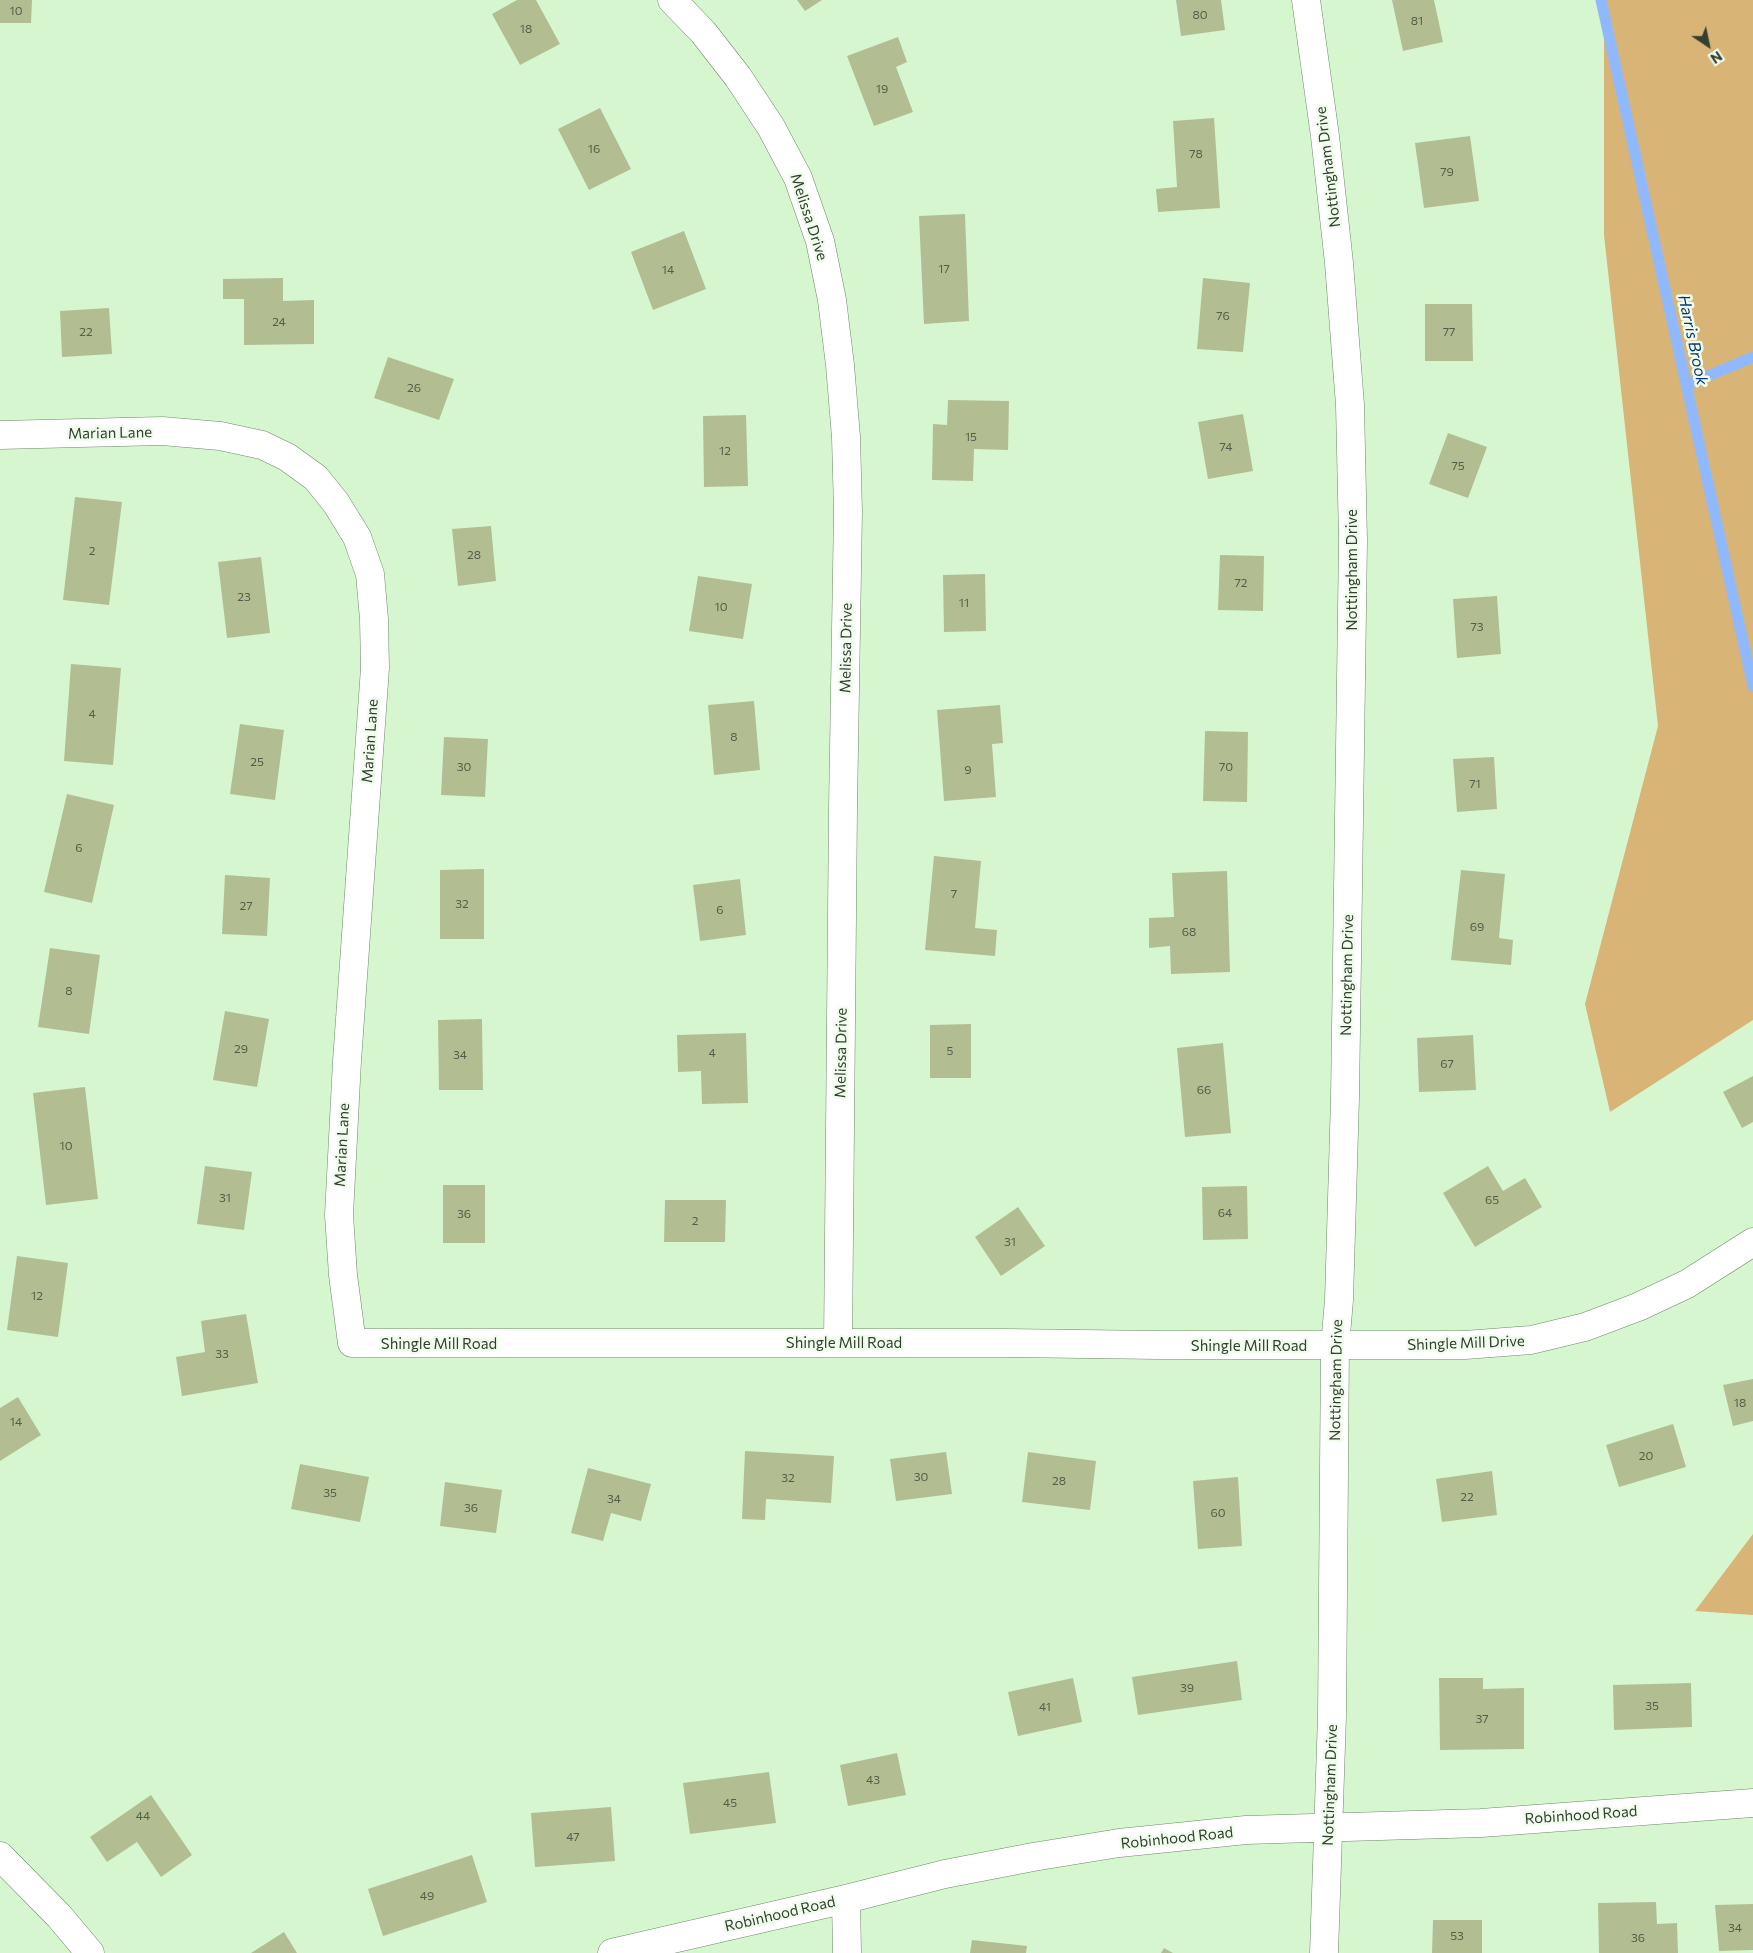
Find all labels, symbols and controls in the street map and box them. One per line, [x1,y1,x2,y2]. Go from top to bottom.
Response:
house number: 10 [10,4,22,18]
house number: 80 [1192,8,1208,22]
house number: 81 [1411,14,1423,28]
north arrow [1683,20,1733,70]
house number: 18 [520,22,532,36]
text: N [1708,48,1726,68]
house number: 19 [876,82,888,96]
street label: Nottingham Drive [1312,106,1344,228]
house number: 16 [588,142,600,156]
house number: 78 [1189,147,1203,161]
house number: 79 [1440,165,1454,179]
street label: Melissa Drive [786,171,832,263]
house number: 17 [938,262,950,276]
house number: 14 [662,263,674,277]
water label: Harris Brook [1674,293,1712,387]
house number: 76 [1216,309,1230,323]
house number: 24 [272,315,286,329]
house number: 22 [79,325,93,339]
house number: 77 [1443,325,1455,339]
house number: 26 [407,381,421,395]
street label: Marian Lane [68,423,152,443]
house number: 15 [965,430,977,444]
house number: 74 [1220,440,1232,454]
house number: 12 [719,444,731,458]
house number: 75 [1451,459,1465,473]
street label: Nottingham Drive [1343,509,1361,631]
house number: 2 [89,544,95,558]
house number: 28 [467,548,481,562]
house number: 72 [1235,576,1247,590]
house number: 23 [237,590,251,604]
house number: 11 [959,596,969,610]
house number: 10 [715,600,727,614]
street label: Melissa Drive [836,603,856,693]
house number: 73 [1470,620,1484,634]
street label: Marian Lane [358,698,382,784]
house number: 4 [88,707,96,721]
house number: 8 [730,730,738,744]
house number: 25 [250,755,264,769]
house number: 30 [457,760,471,774]
house number: 70 [1219,760,1233,774]
house number: 9 [964,763,972,777]
house number: 71 [1469,777,1481,791]
house number: 6 [75,841,83,855]
house number: 7 [951,887,957,901]
house number: 32 [455,897,469,911]
house number: 27 [240,899,252,913]
house number: 6 [716,903,724,917]
street label: Nottingham Drive [1337,914,1357,1036]
house number: 69 [1470,920,1484,934]
house number: 68 [1182,925,1196,939]
house number: 8 [65,984,73,998]
street label: Melissa Drive [831,1008,851,1098]
house number: 29 [234,1042,248,1056]
house number: 5 [947,1044,953,1058]
house number: 4 [708,1046,716,1060]
house number: 34 [453,1048,467,1062]
house number: 67 [1440,1057,1454,1071]
house number: 66 [1197,1083,1211,1097]
street label: Marian Lane [331,1103,353,1187]
house number: 10 [60,1139,72,1153]
house number: 31 [219,1191,231,1205]
house number: 65 [1485,1193,1499,1207]
house number: 64 [1218,1206,1232,1220]
house number: 36 [457,1207,471,1221]
house number: 2 [692,1214,698,1228]
house number: 31 [1004,1235,1016,1249]
house number: 12 [31,1289,43,1303]
street label: Nottingham Drive [1326,1319,1346,1441]
street label: Shingle Mill Drive [1407,1332,1525,1354]
street label: Shingle Mill Road [786,1334,902,1352]
street label: Shingle Mill Road [381,1335,497,1353]
street label: Shingle Mill Road [1191,1337,1307,1355]
house number: 33 [215,1347,229,1361]
house number: 18 [1734,1396,1746,1410]
house number: 14 [10,1415,22,1429]
house number: 20 [1639,1449,1653,1463]
house number: 30 [914,1470,928,1484]
house number: 32 [781,1471,795,1485]
house number: 28 [1052,1474,1066,1488]
house number: 35 [323,1486,337,1500]
house number: 22 [1460,1490,1474,1504]
house number: 34 [607,1492,621,1506]
house number: 36 [464,1501,478,1515]
house number: 60 [1210,1506,1226,1520]
house number: 39 [1180,1681,1194,1695]
house number: 35 [1645,1699,1659,1713]
house number: 41 [1039,1700,1051,1714]
house number: 37 [1475,1712,1489,1726]
street label: Nottingham Drive [1319,1724,1341,1846]
house number: 43 [866,1773,880,1787]
house number: 45 [723,1796,737,1810]
street label: Robinhood Road [1524,1802,1638,1828]
house number: 44 [136,1809,150,1823]
street label: Robinhood Road [1120,1823,1234,1853]
house number: 47 [566,1830,580,1844]
house number: 49 [420,1889,434,1903]
street label: Robinhood Road [723,1893,837,1935]
house number: 34 [1728,1921,1742,1935]
house number: 53 [1450,1929,1464,1943]
house number: 36 [1631,1931,1645,1945]

